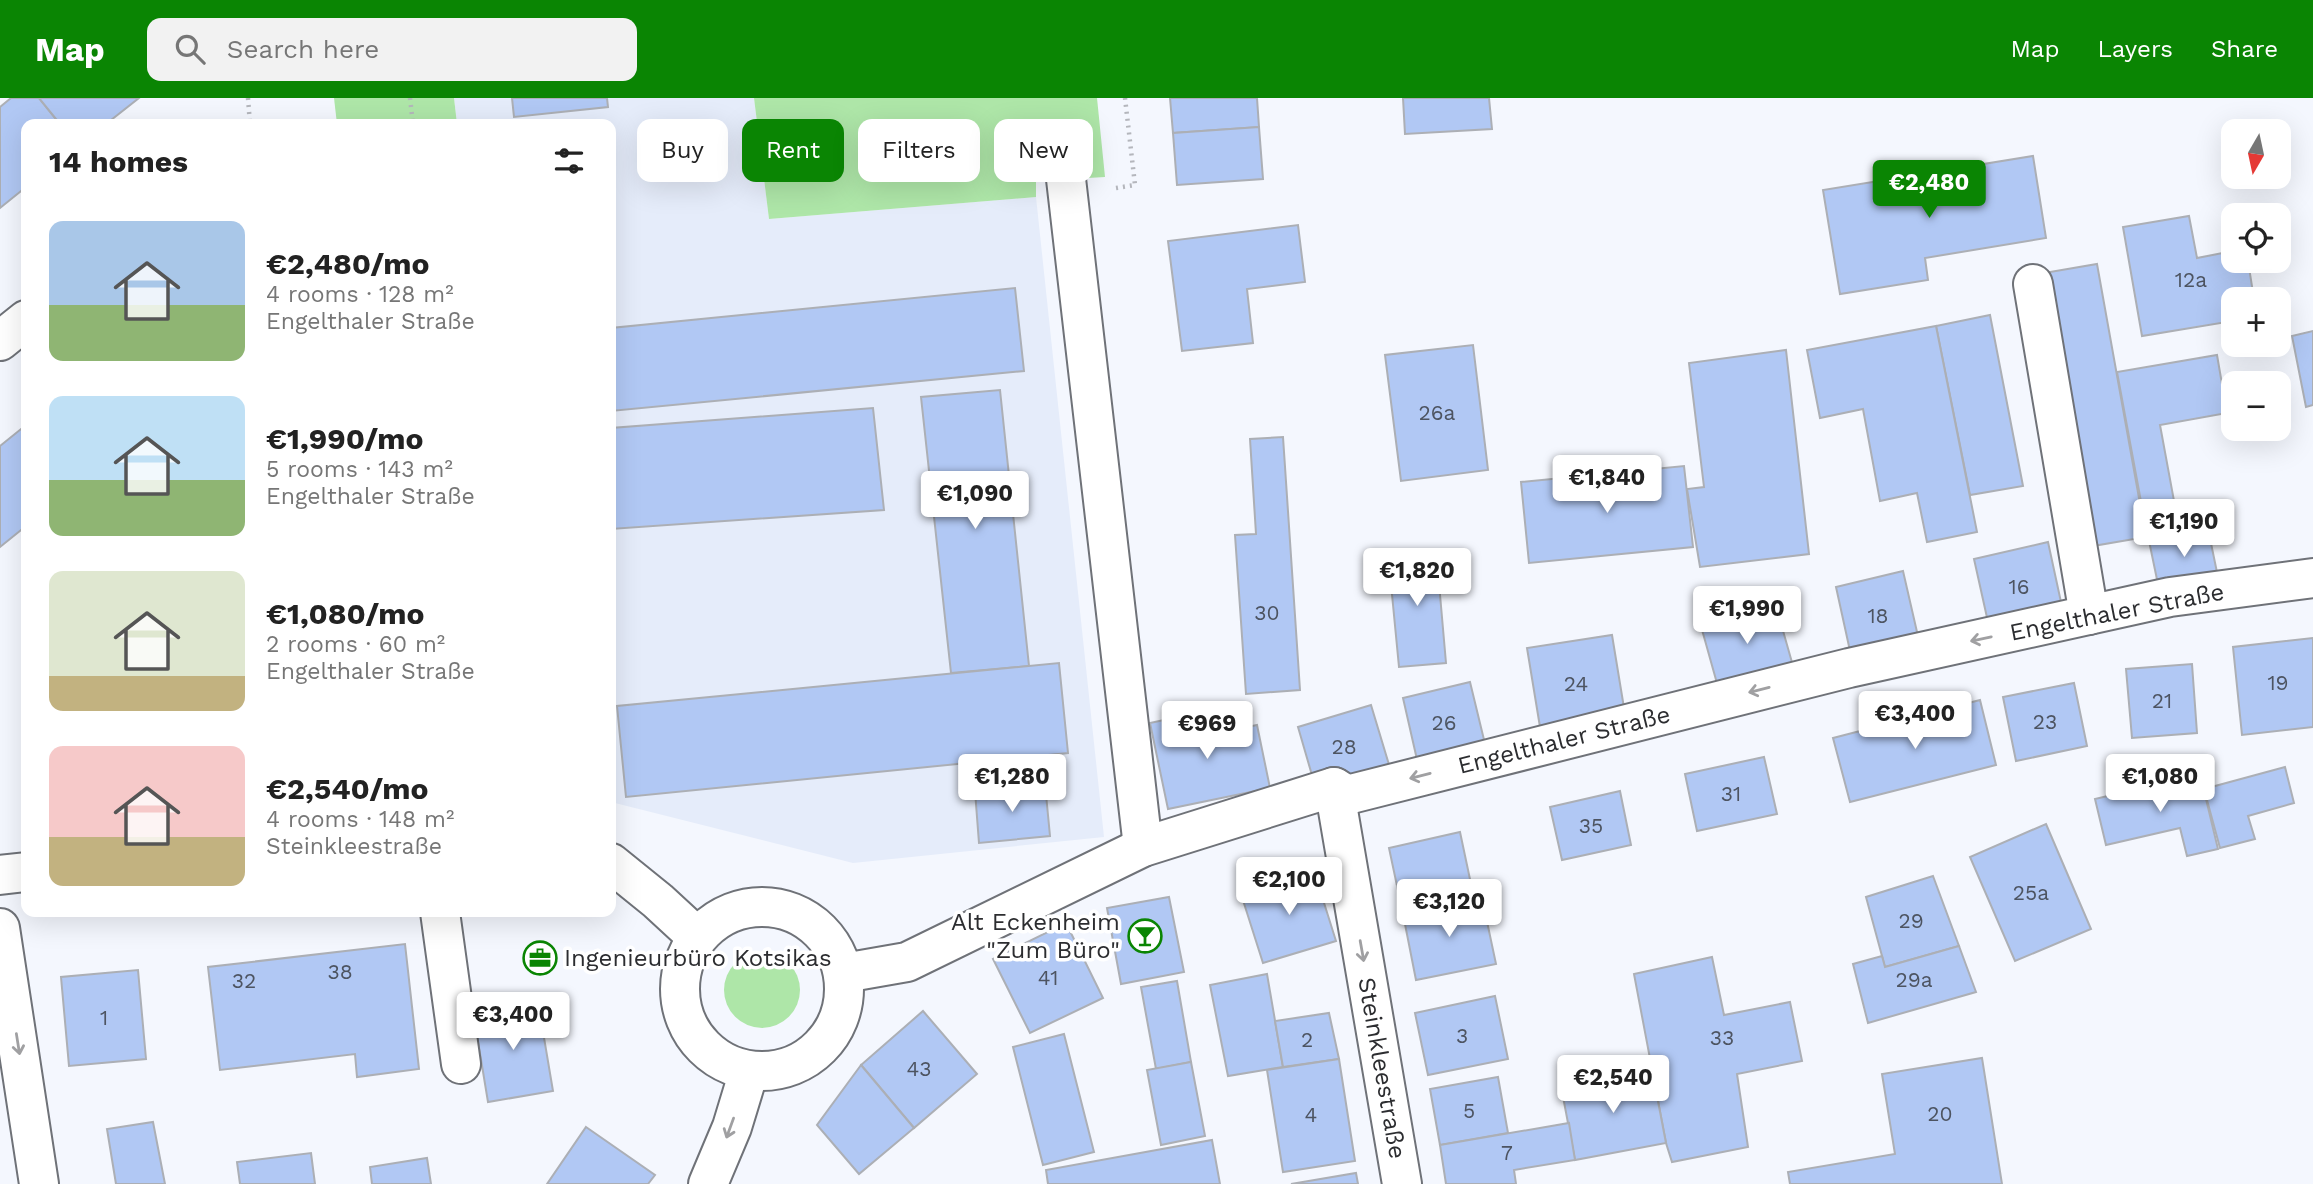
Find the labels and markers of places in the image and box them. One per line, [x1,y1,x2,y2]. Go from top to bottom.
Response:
pin: €2,480 [1872,160,1986,220]
pin: €1,840 [1550,456,1664,515]
pin: €1,090 [918,472,1032,531]
pin: €1,190 [2127,500,2241,559]
pin: €1,820 [1360,548,1474,608]
pin: €1,990 [1690,587,1804,646]
pin: €3,400 [1858,692,1972,751]
pin: €969 [1166,702,1248,761]
pin: €1,280 [955,754,1069,814]
pin: €1,080 [2103,754,2217,814]
pin: €2,100 [1232,858,1346,917]
pin: €3,120 [1392,880,1506,939]
place label: Alt Eckenheim "Zum Büro" [951,908,1120,964]
bar icon: Alt Eckenheim "Zum Büro" [1126,917,1164,955]
office icon: Ingenieurbüro Kotsikas [521,939,559,977]
place label: Ingenieurbüro Kotsikas [564,944,832,972]
pin: €3,400 [456,992,570,1052]
pin: €2,540 [1556,1056,1670,1115]

